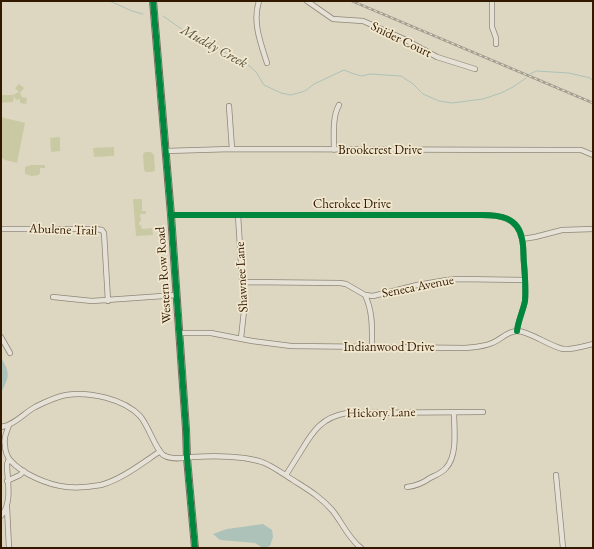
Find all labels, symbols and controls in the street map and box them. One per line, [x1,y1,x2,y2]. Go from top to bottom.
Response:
street label: Snider Court [368,19,434,61]
water label: Muddy Creek [178,22,250,72]
street label: Brookcrest Drive [338,142,422,158]
street label: Cherokee Drive [313,196,391,212]
street label: Abulene Trail [28,221,98,239]
street label: Western Row Road [153,226,175,324]
street label: Shawnee Lane [232,241,252,313]
street label: Seneca Avenue [381,272,455,302]
street label: Indianwood Drive [343,339,435,355]
street label: Hickory Lane [346,405,416,421]

